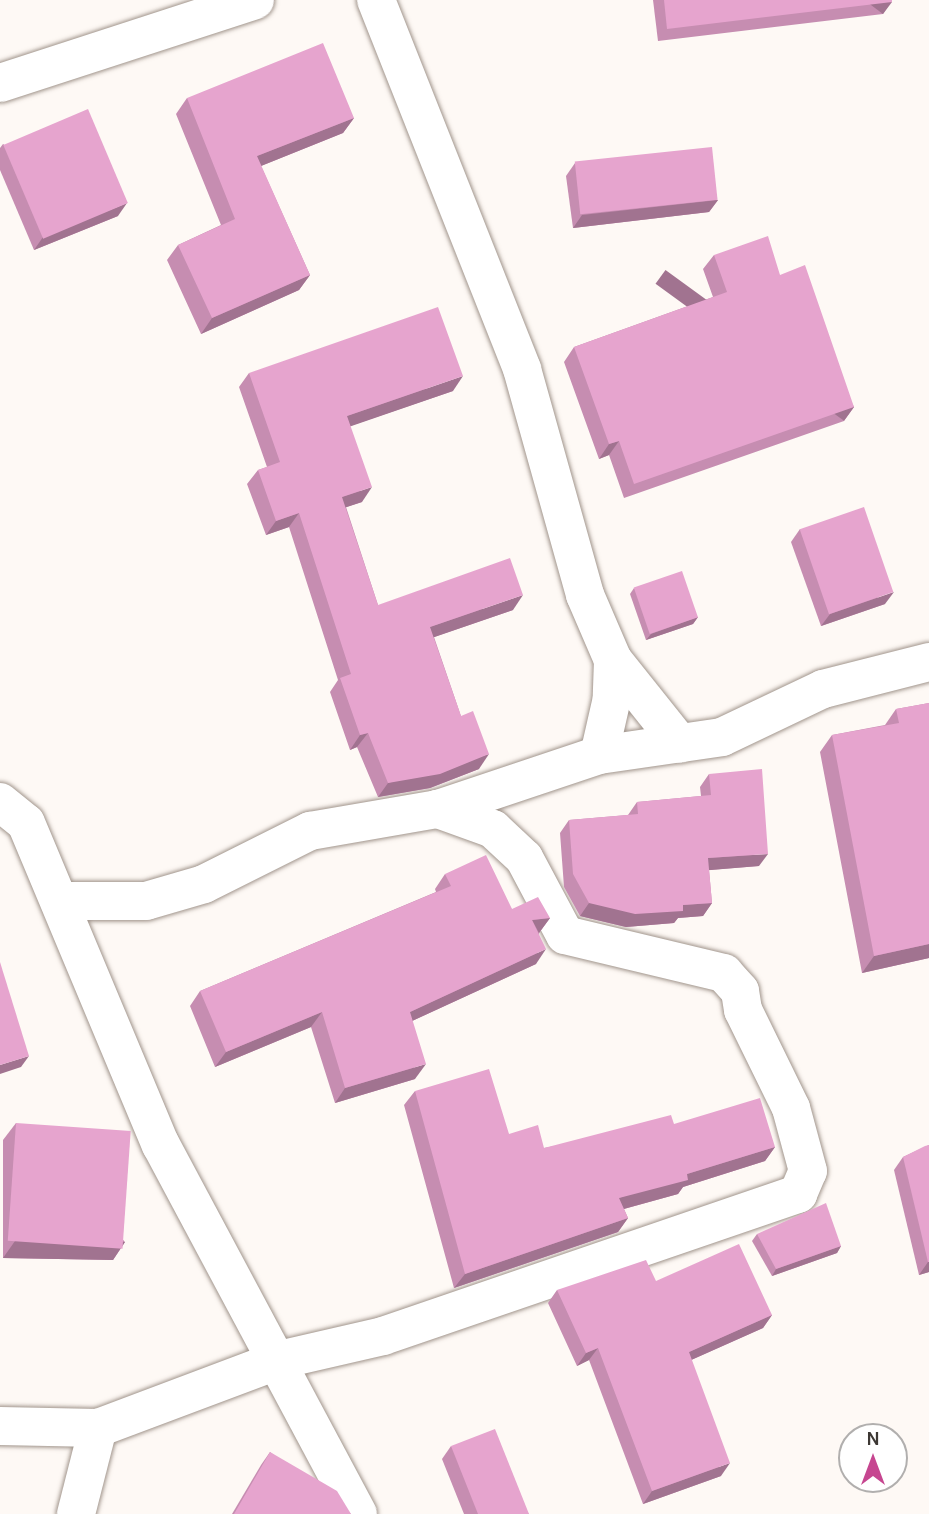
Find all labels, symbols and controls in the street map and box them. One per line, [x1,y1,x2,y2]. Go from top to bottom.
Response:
north arrow [838,1423,908,1493]
text: N [866,1428,880,1450]

